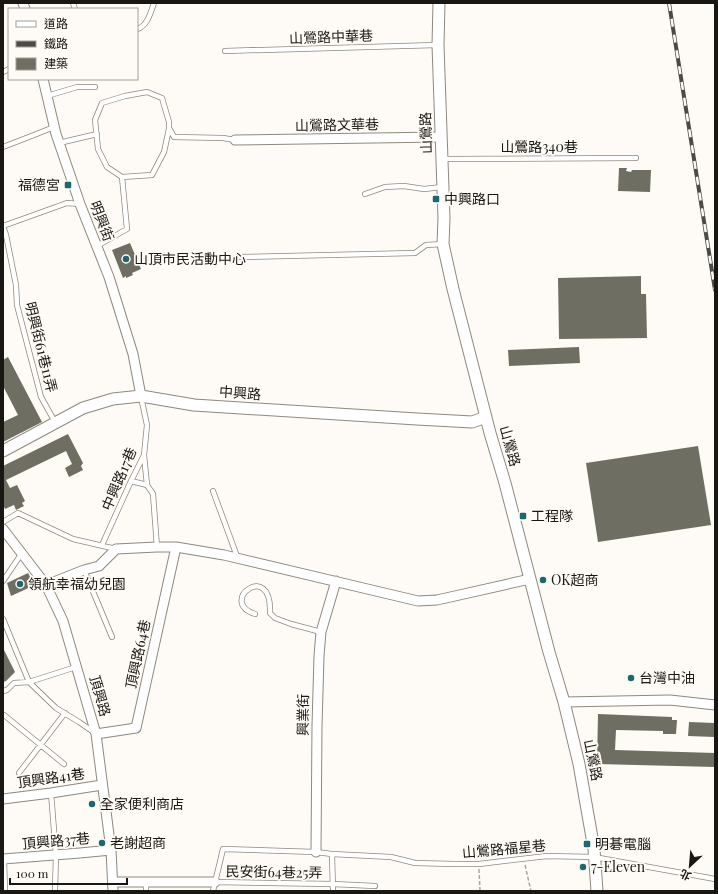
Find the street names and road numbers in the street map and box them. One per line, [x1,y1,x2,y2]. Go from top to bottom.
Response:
street label: 山鶯路中華巷 [289,26,373,47]
street label: 山鶯路 [415,112,436,154]
street label: 山鶯路文華巷 [295,114,379,135]
street label: 山鶯路340巷 [500,137,578,156]
street label: 明興街 [86,198,119,244]
street label: 明興街61巷11弄 [21,300,62,394]
street label: 中興路 [218,382,262,403]
street label: 山鶯路 [496,423,525,469]
street label: 中興路17巷 [97,444,140,513]
street label: 頂興路64巷 [121,618,154,690]
street label: 頂興路 [86,673,115,719]
street label: 興業街 [293,694,312,736]
street label: 山鶯路 [580,737,607,782]
street label: 頂興路41巷 [16,763,86,792]
street label: 頂興路37巷 [21,828,91,853]
street label: 山鶯路福星巷 [461,835,547,862]
street label: 民安街64巷25弄 [226,861,323,882]

